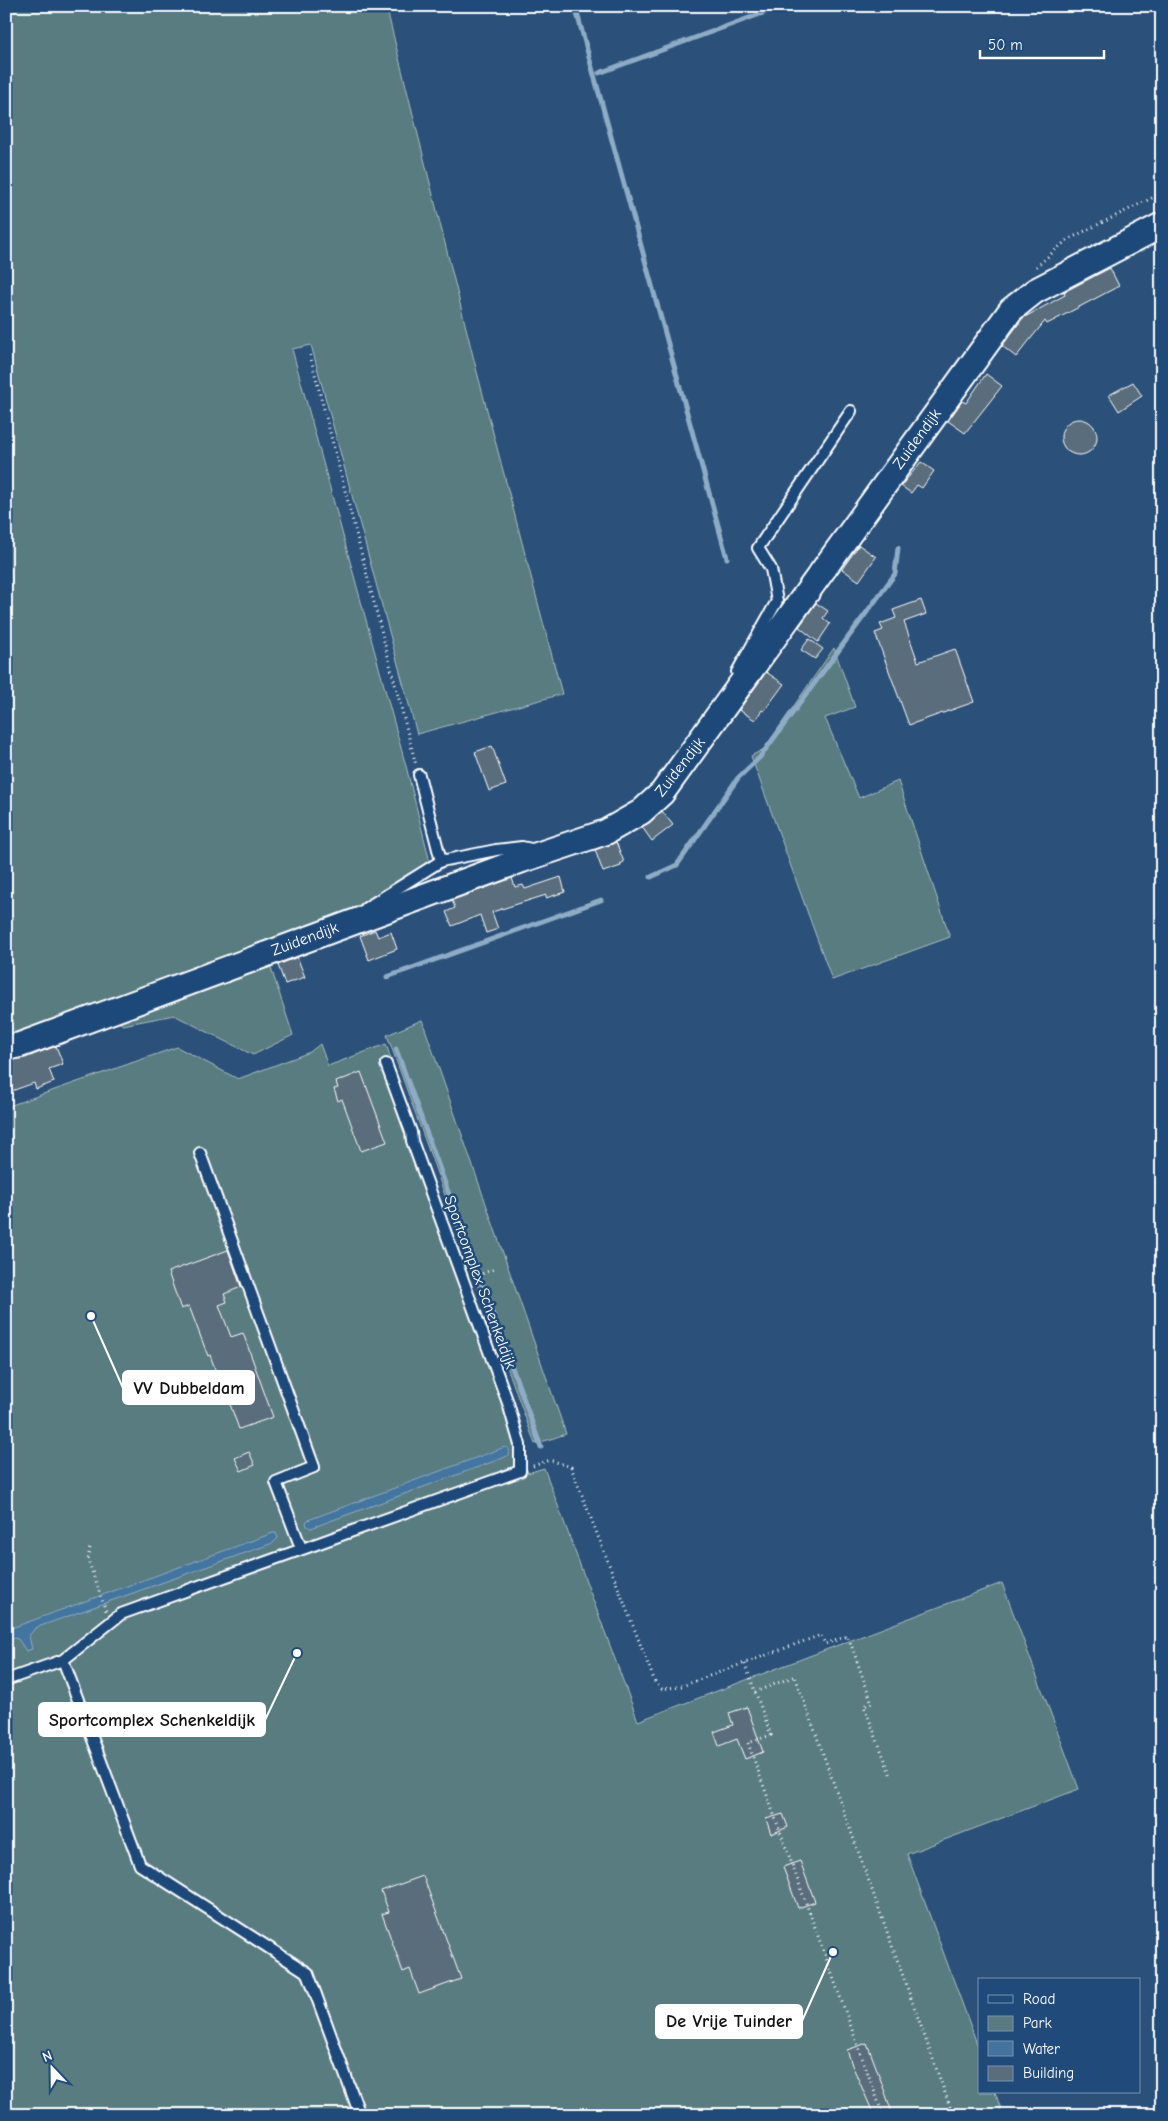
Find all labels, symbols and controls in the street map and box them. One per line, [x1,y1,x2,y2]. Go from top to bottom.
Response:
scale bar [980,28,1104,60]
text: 50 m [988,36,1023,54]
street label: Zuidendijk [889,405,945,473]
street label: Zuidendijk [651,734,709,800]
street label: Zuidendijk [269,918,341,959]
street label: Sportcomplex Schenkeldijk [440,1193,520,1371]
callout: VV Dubbeldam [123,1371,254,1404]
text: VV Dubbeldam [133,1378,245,1399]
callout: Sportcomplex Schenkeldijk [39,1703,265,1736]
text: Sportcomplex Schenkeldijk [49,1710,255,1731]
legend [978,1978,1140,2094]
text: Road [1023,1990,1055,2008]
callout: De Vrije Tuinder [656,2005,802,2038]
text: De Vrije Tuinder [666,2011,793,2032]
text: Park [1023,2014,1052,2032]
text: Water [1023,2040,1060,2058]
north arrow [28,2044,78,2094]
text: N [40,2047,55,2066]
text: Building [1023,2064,1074,2082]

